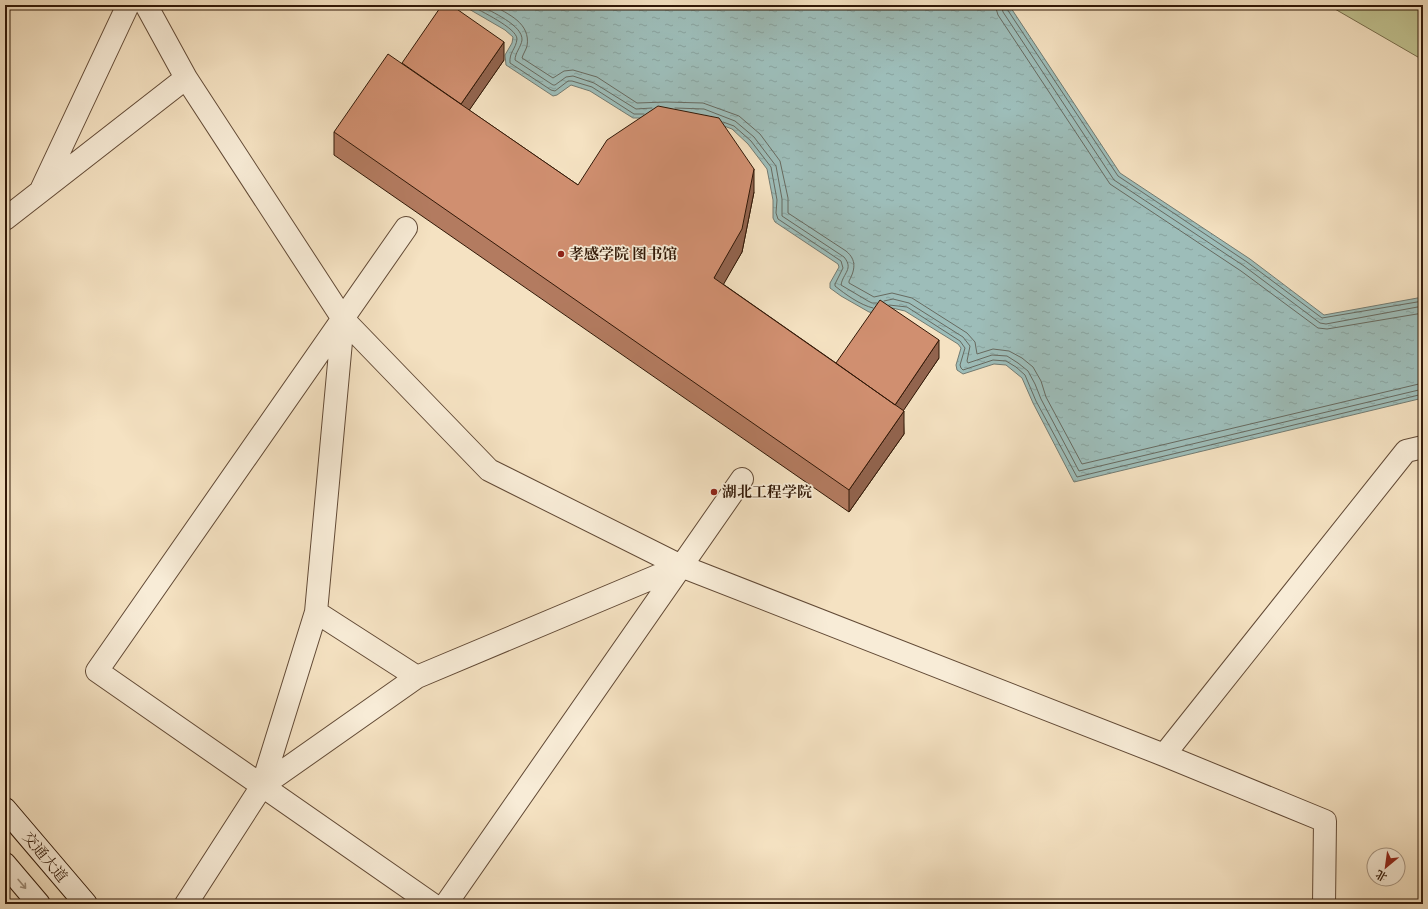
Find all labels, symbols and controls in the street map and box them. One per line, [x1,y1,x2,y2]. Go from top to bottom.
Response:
place label: 孝感学院 图书馆 [569,245,677,263]
marker: 孝感学院 图书馆 [556,249,566,259]
place label: 湖北工程学院 [722,483,812,501]
marker: 湖北工程学院 [709,487,719,497]
street label: 交通大道 [19,828,71,886]
north arrow [1366,847,1406,887]
text: 北 [1373,867,1389,884]
one-way arrow [17,879,26,889]

